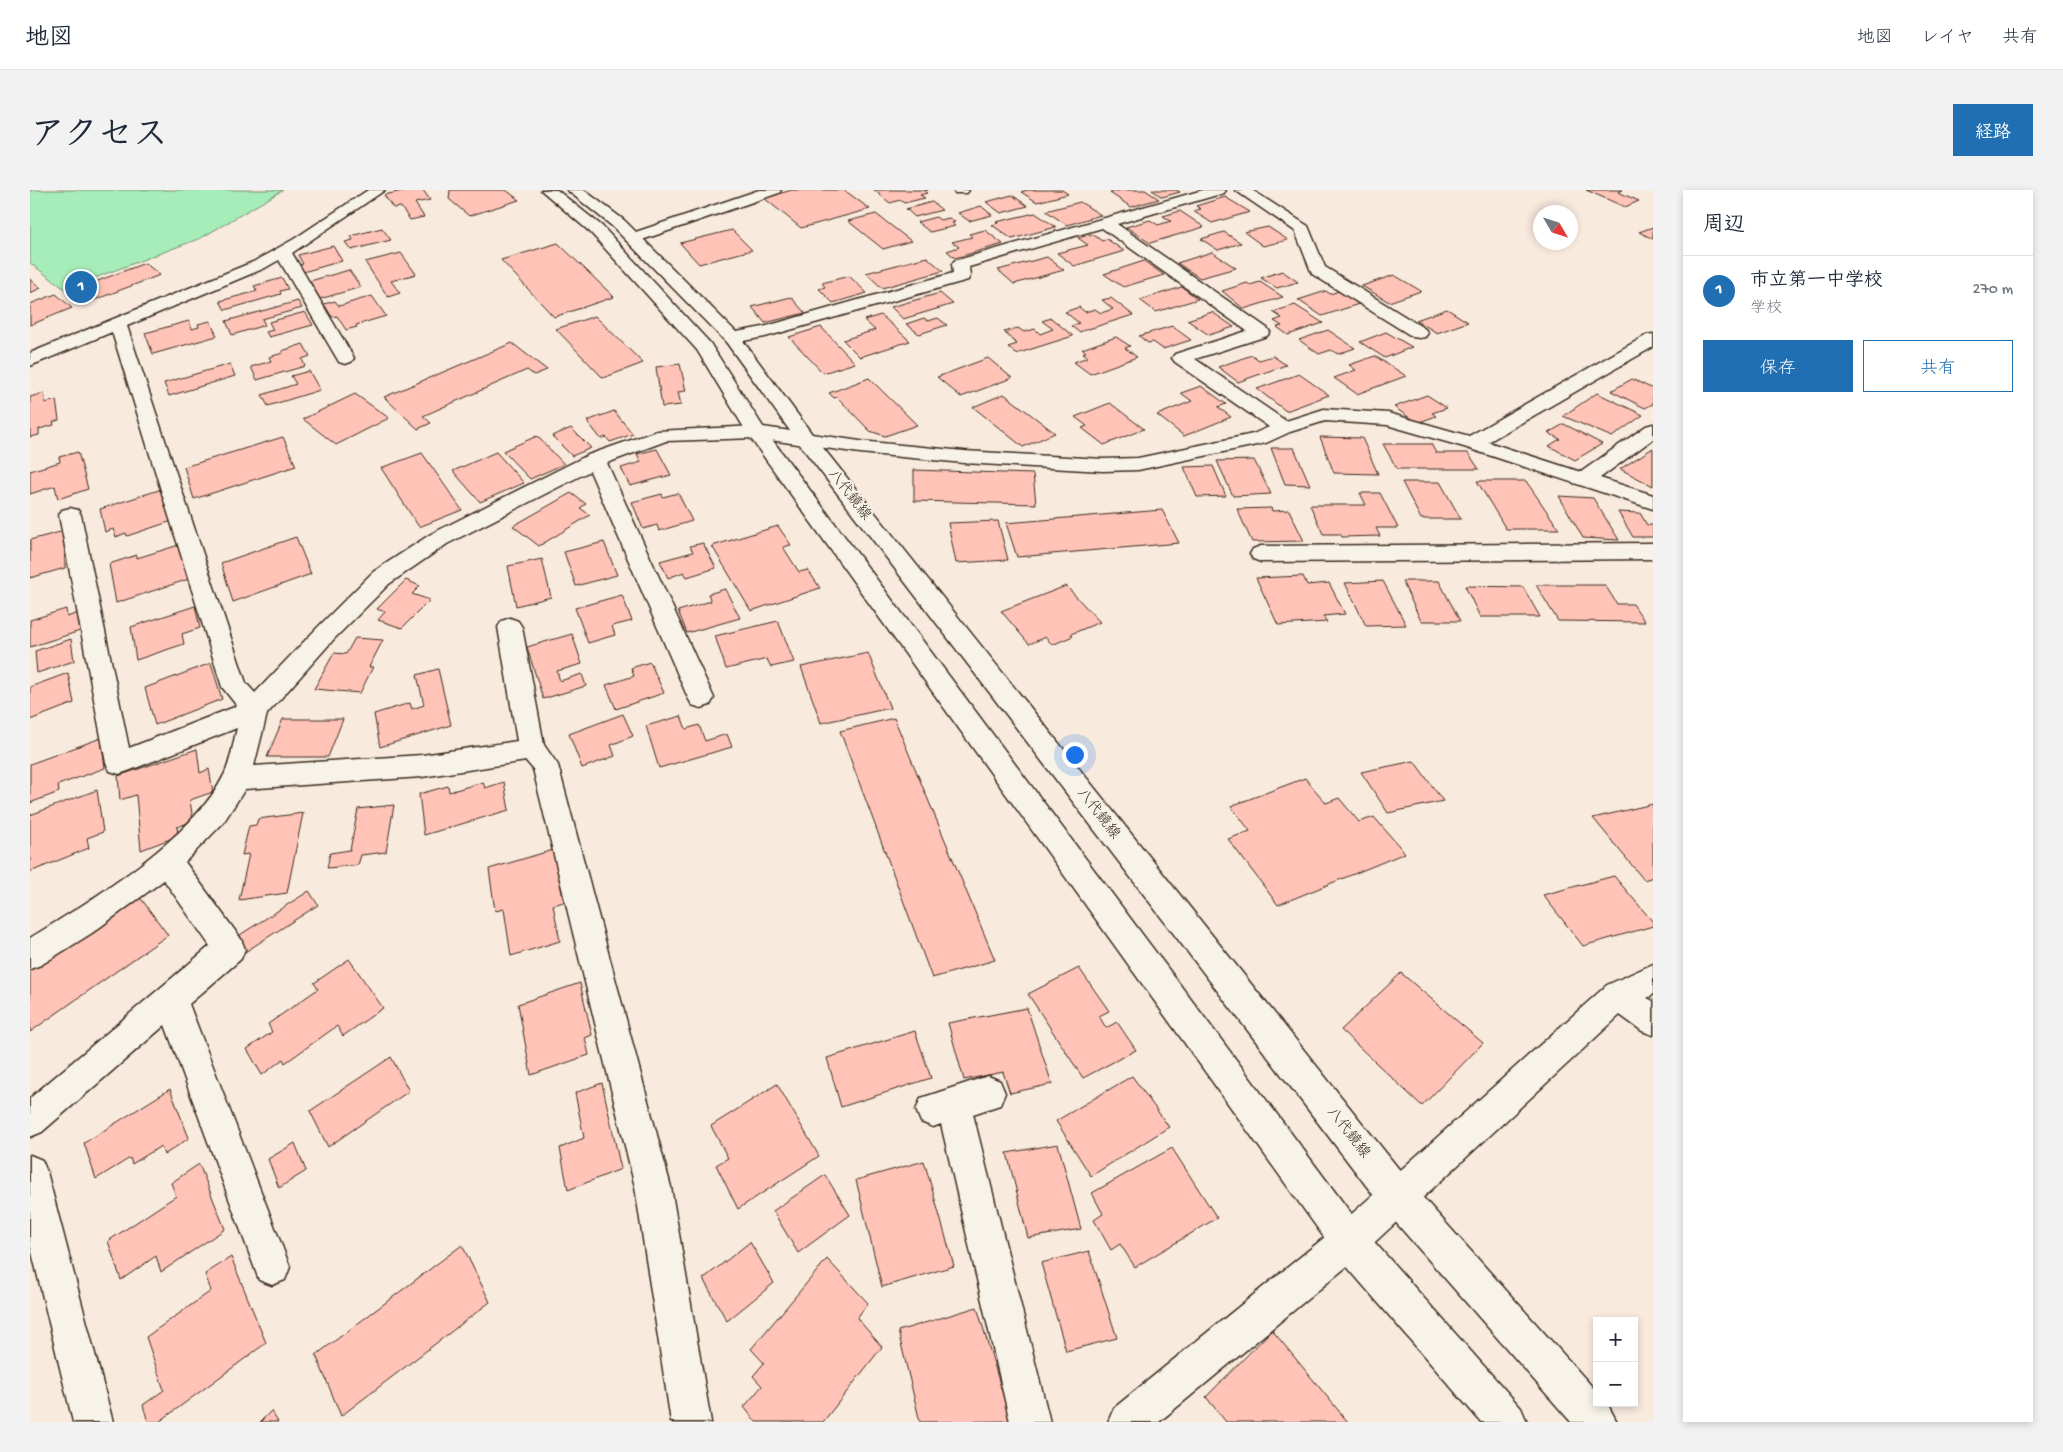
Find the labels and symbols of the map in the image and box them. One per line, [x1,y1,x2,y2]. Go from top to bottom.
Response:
north arrow [1533,205,1578,250]
pin: 1 [65,268,97,306]
street label: 八代鏡線 [823,465,875,524]
your location [1062,742,1088,768]
street label: 八代鏡線 [1072,784,1124,843]
street label: 八代鏡線 [1322,1103,1374,1162]

